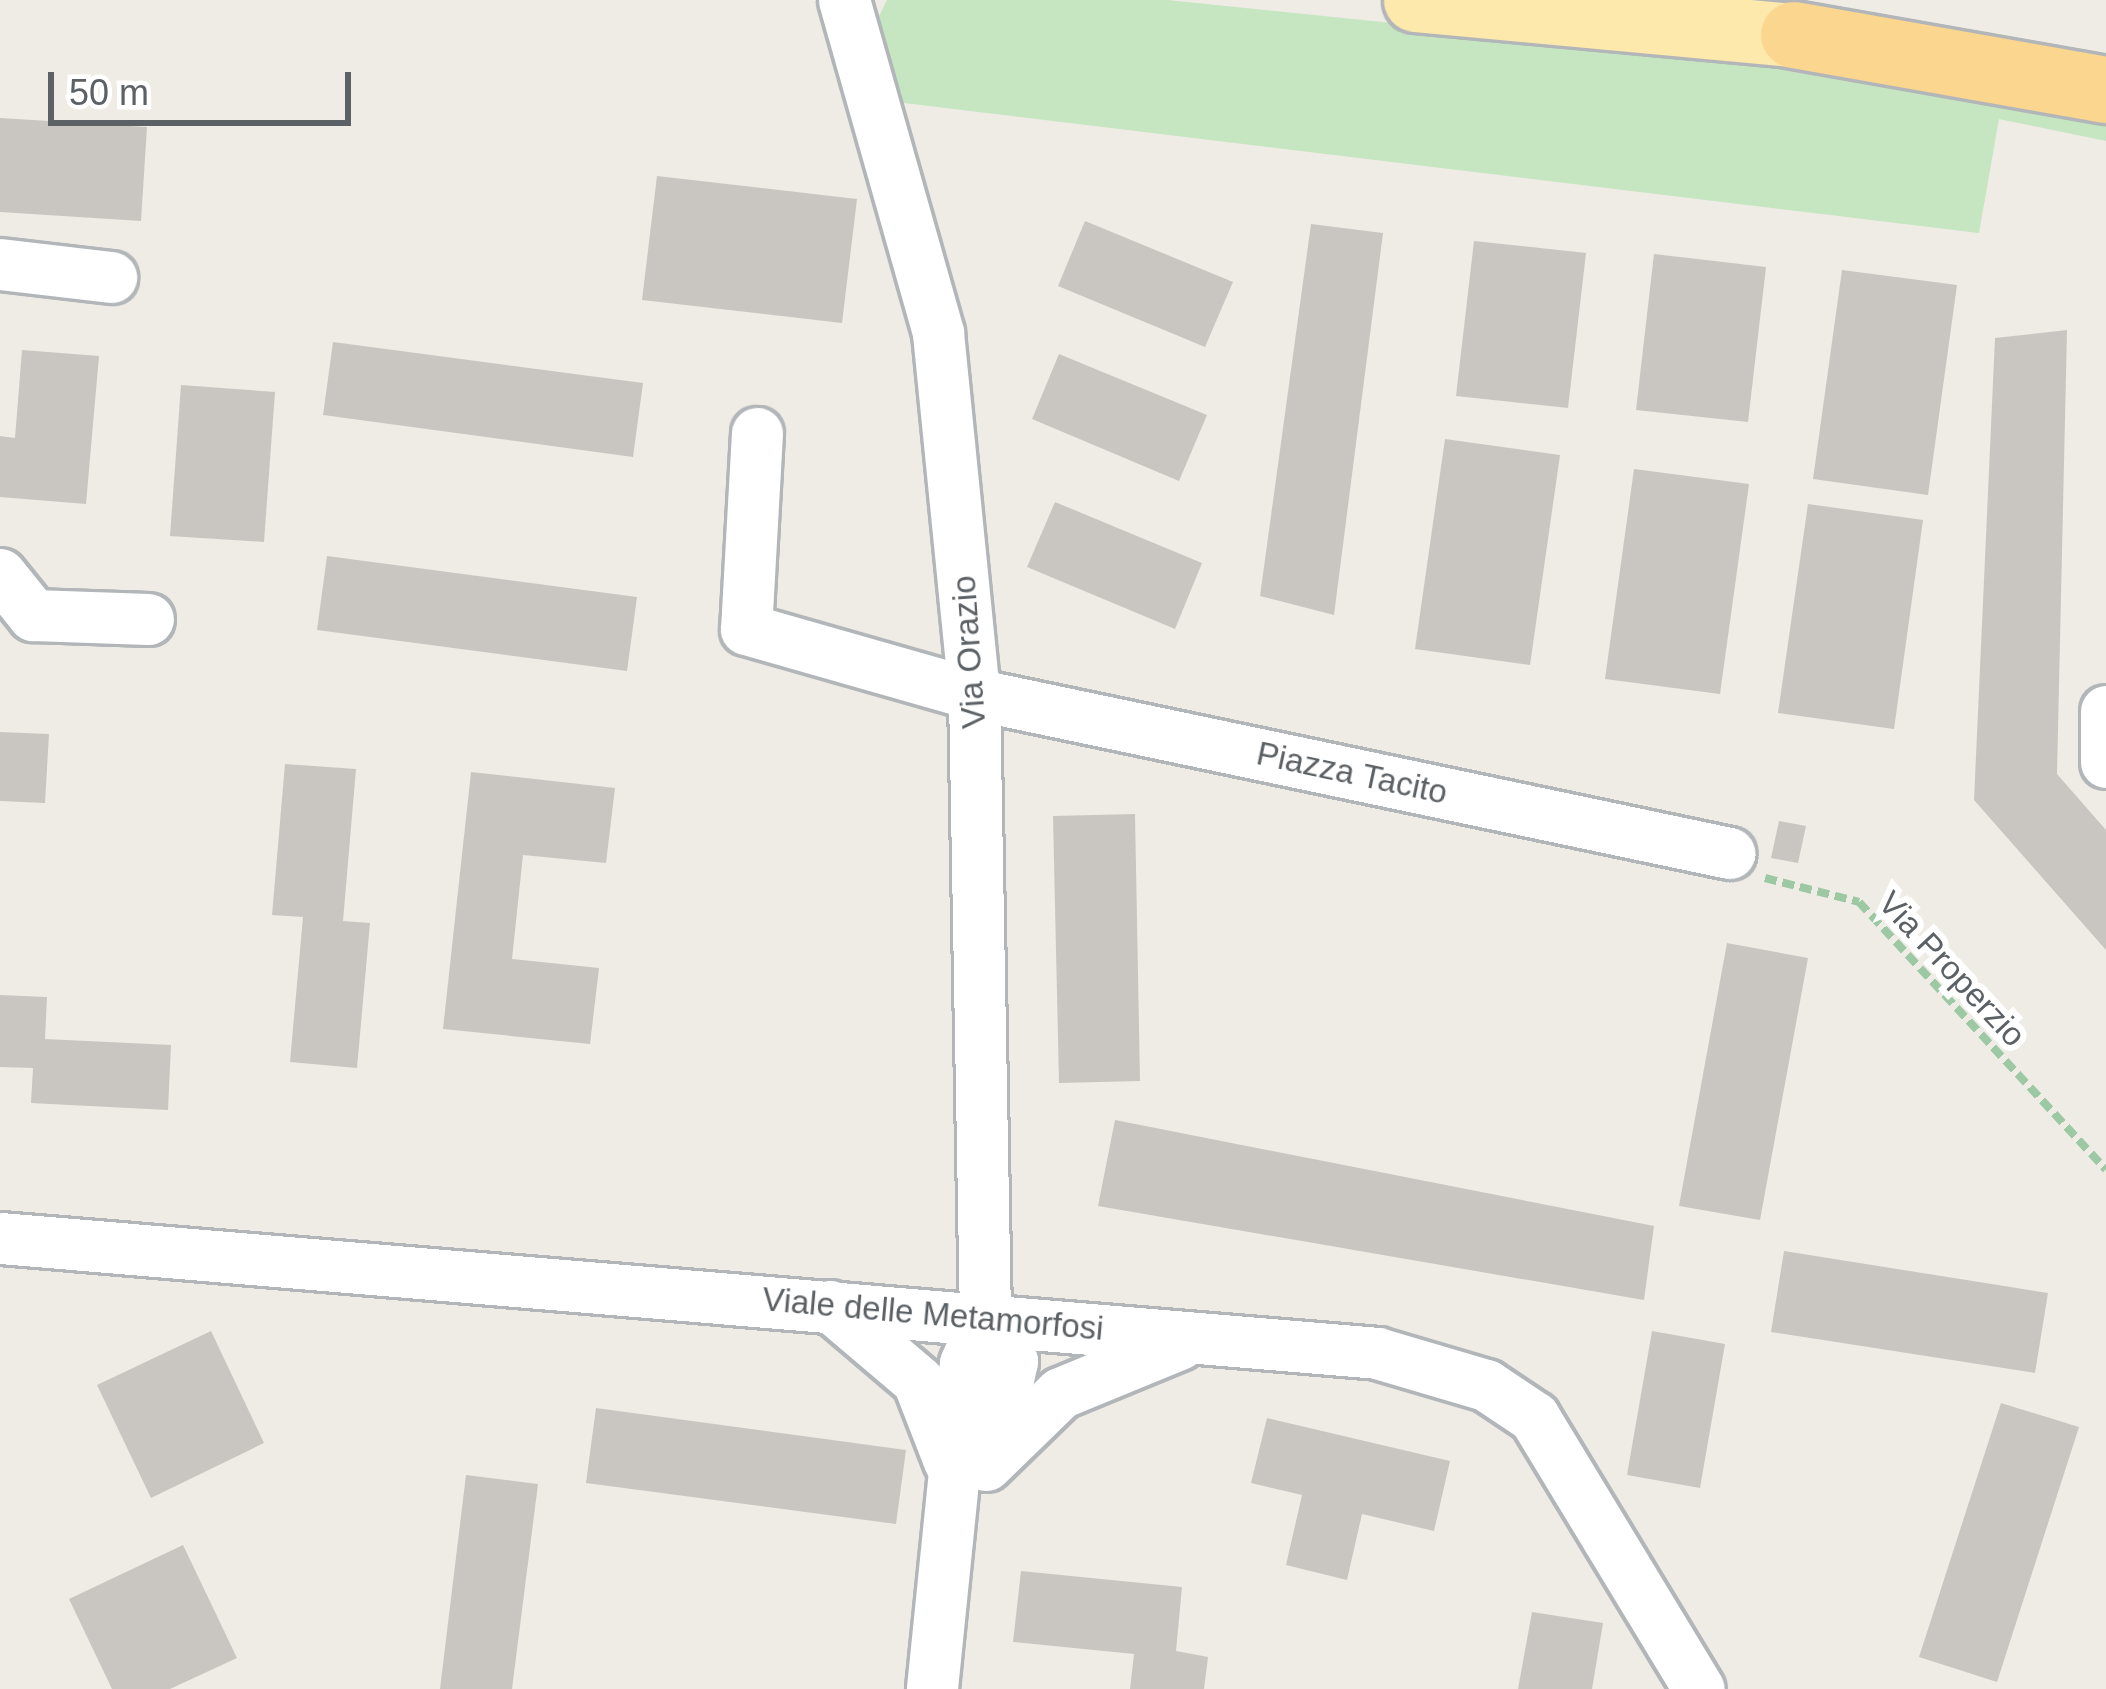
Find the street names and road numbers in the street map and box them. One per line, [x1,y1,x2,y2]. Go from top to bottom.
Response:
street label: Via Orazio [944,574,994,730]
street label: Piazza Tacito [1253,733,1451,813]
street label: Via Properzio [1870,883,2034,1055]
street label: Viale delle Metamorfosi [761,1279,1105,1349]

